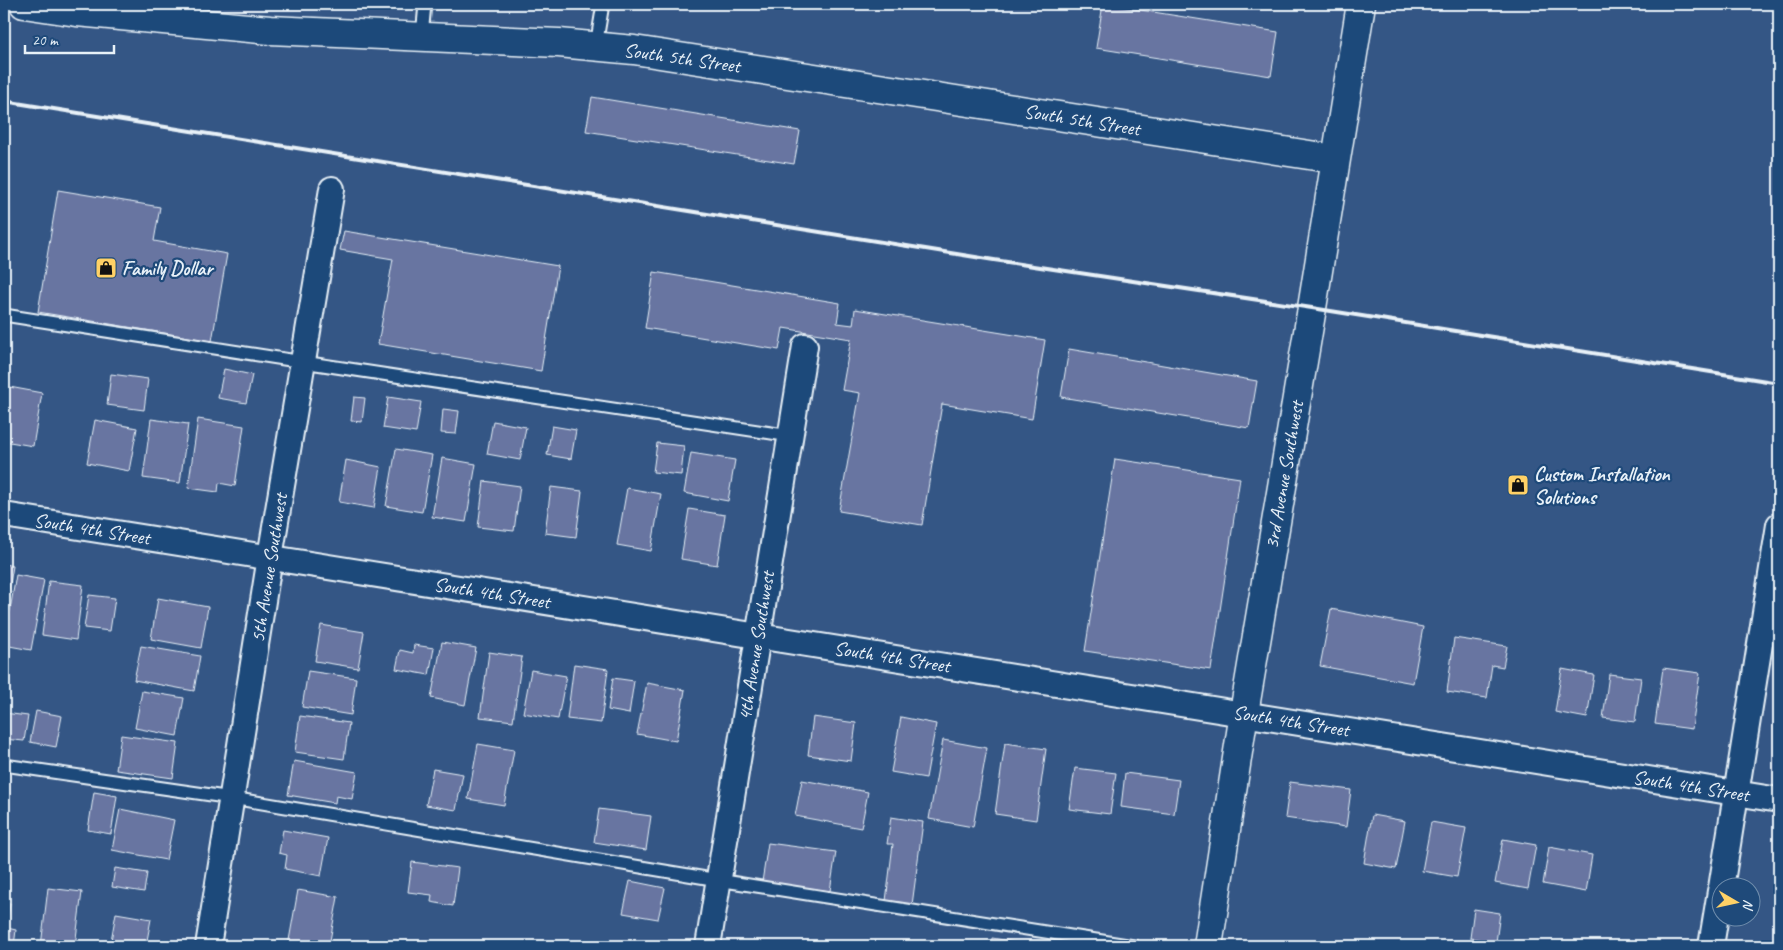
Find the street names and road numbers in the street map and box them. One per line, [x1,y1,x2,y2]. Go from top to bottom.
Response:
street label: South 5th Street [622,37,744,79]
street label: South 5th Street [1022,98,1144,142]
street label: 3rd Avenue Southwest [1259,397,1310,551]
street label: 5th Avenue Southwest [245,489,293,644]
street label: South 4th Street [32,507,154,551]
street label: 4th Avenue Southwest [732,567,780,722]
street label: South 4th Street [432,571,554,615]
street label: South 4th Street [832,635,954,679]
street label: South 4th Street [1231,699,1353,743]
street label: South 4th Street [1631,764,1753,808]

